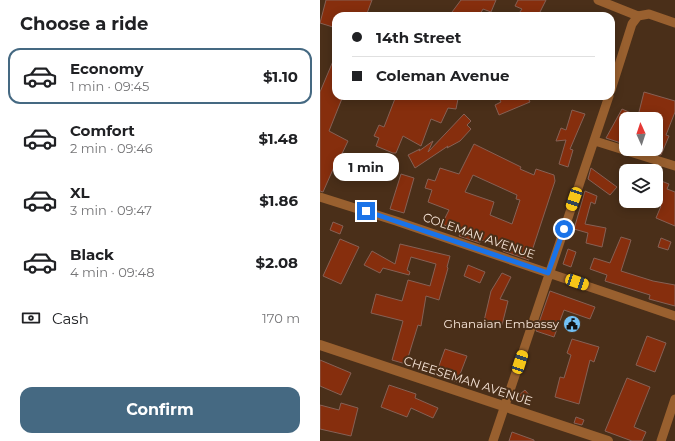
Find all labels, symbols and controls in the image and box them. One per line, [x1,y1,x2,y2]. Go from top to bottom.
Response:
text: Choose a ride [20,13,148,35]
text: 14th Street [376,28,461,47]
icon: car [22,58,58,94]
text: Economy [70,59,143,78]
text: Coleman Avenue [376,66,509,85]
text: $1.10 [263,67,298,86]
text: 1 min · 09:45 [70,78,149,94]
north arrow [619,112,663,156]
map controls [619,112,663,208]
icon: car [22,120,58,156]
text: Comfort [70,121,135,140]
text: $1.48 [258,129,298,148]
text: 2 min · 09:46 [70,140,153,156]
callout: 1 min [333,153,399,181]
text: 1 min [348,159,384,175]
button: layers [619,164,663,208]
icon: car [22,182,58,218]
text: XL [70,183,89,202]
car [564,186,584,212]
text: $1.86 [259,191,298,210]
text: 3 min · 09:47 [70,202,152,218]
route end [357,202,375,220]
street label: COLEMAN AVENUE [421,209,537,262]
route start [555,220,573,238]
icon: car [22,244,58,280]
text: Black [70,245,114,264]
text: $2.08 [256,253,298,272]
text: 4 min · 09:48 [70,264,154,280]
car [564,272,590,292]
icon: cash [20,307,42,329]
text: Cash [52,309,89,328]
text: 170 m [262,310,300,326]
public building icon: Ghanaian Embassy [562,314,582,334]
place label: Ghanaian Embassy [444,316,559,331]
car [511,349,529,375]
street label: CHEESEMAN AVENUE [402,353,534,408]
button: Confirm [20,387,300,433]

